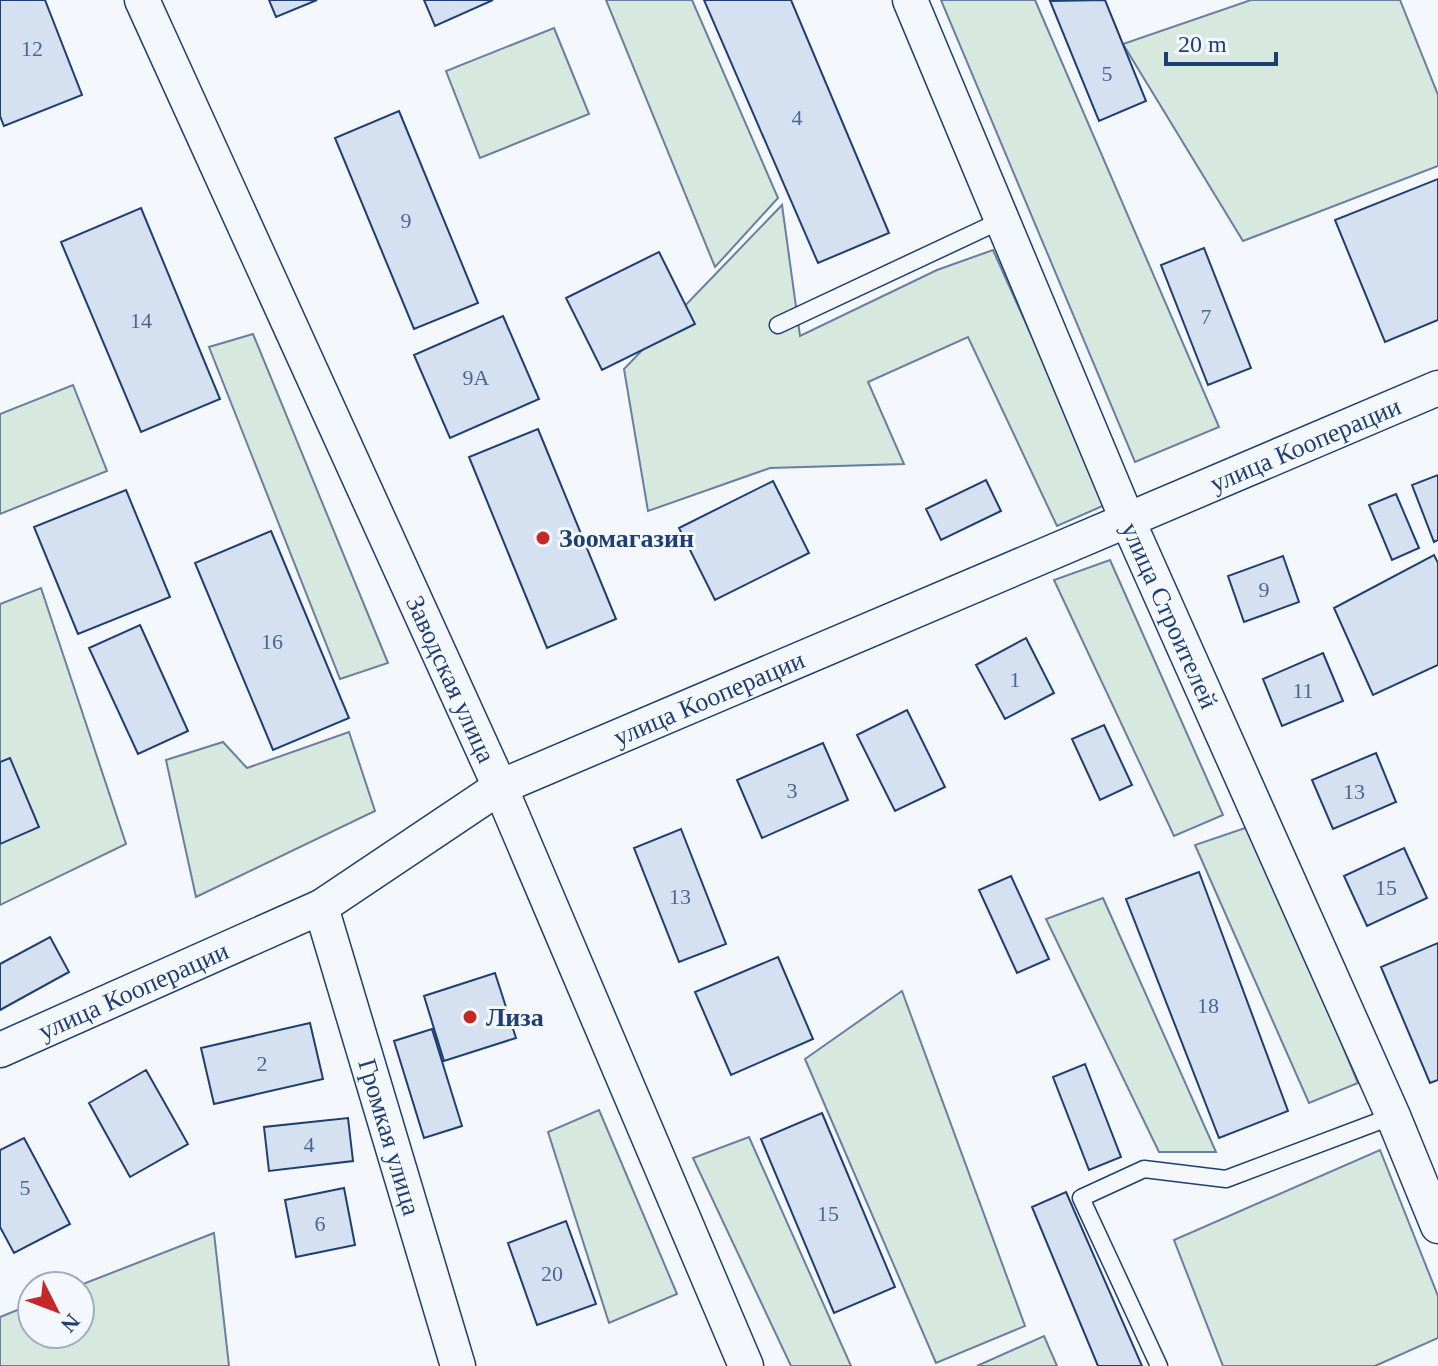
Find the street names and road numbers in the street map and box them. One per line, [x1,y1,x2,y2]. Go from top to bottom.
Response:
street label: улица Кооперации [1205,391,1405,498]
street label: улица Строителей [1116,518,1224,713]
street label: Заводская улица [400,591,502,767]
street label: улица Кооперации [609,645,809,751]
street label: улица Кооперации [34,936,233,1045]
street label: Громкая улица [353,1055,427,1219]

